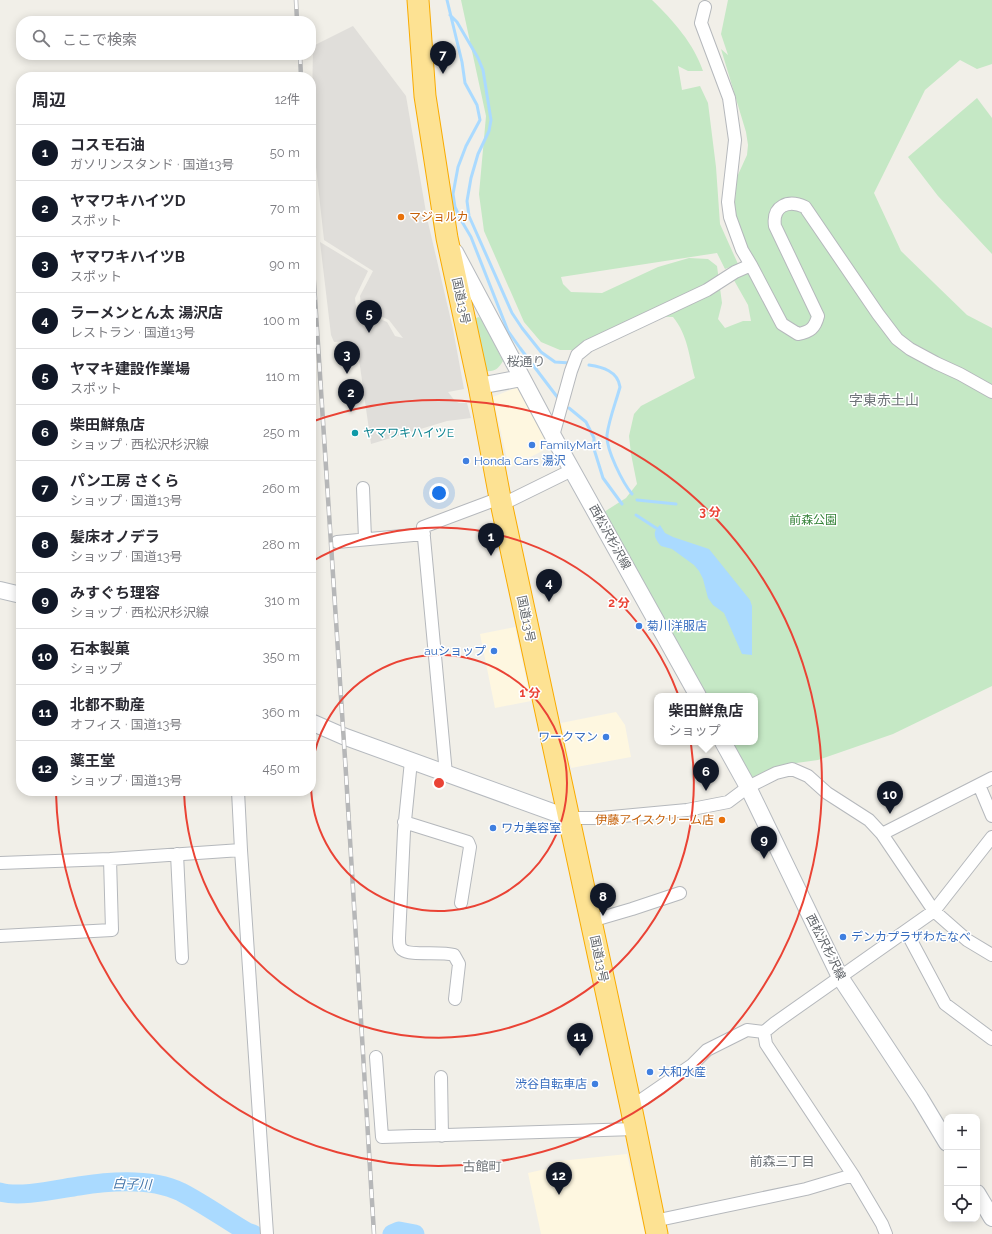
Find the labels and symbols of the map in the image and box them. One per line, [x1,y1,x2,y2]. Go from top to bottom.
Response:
pin: 7 [430,41,456,74]
place label: マジョルカ [409,210,469,224]
marker: マジョルカ [396,212,406,222]
street label: 国道13号 [449,276,473,326]
pin: 5 [356,300,382,333]
pin: 3 [334,341,360,374]
district label: 桜通り [506,354,546,369]
pin: 2 [338,379,364,412]
district label: 字東赤土山 [849,392,919,408]
place label: ヤマワキハイツE [363,426,454,440]
marker: ヤマワキハイツE [350,428,360,438]
place label: FamilyMart [540,438,601,452]
marker: FamilyMart [527,440,537,450]
place label: Honda Cars 湯沢 [474,454,566,468]
marker: Honda Cars 湯沢 [461,456,471,466]
your location [429,483,449,503]
street label: 西松沢杉沢線 [586,502,634,572]
text: 3 分 [699,505,721,519]
park label: 前森公園 [789,513,837,527]
pin: 1 [478,523,504,556]
pin: 4 [536,569,562,602]
street label: 国道13号 [514,594,538,644]
text: 2 分 [608,596,630,610]
place label: 菊川洋服店 [647,619,707,633]
marker: 菊川洋服店 [634,621,644,631]
place label: auショップ [424,644,486,658]
marker: auショップ [489,646,499,656]
text: 1 分 [520,686,540,700]
place label: ワークマン [538,730,598,744]
marker: ワークマン [601,732,611,742]
pin: 6 [693,758,719,791]
centre of rings [432,776,446,790]
pin: 10 [877,781,903,814]
place label: 伊藤アイスクリーム店 [595,813,714,827]
marker: 伊藤アイスクリーム店 [717,815,727,825]
place label: ワカ美容室 [501,821,561,835]
marker: ワカ美容室 [488,823,498,833]
pin: 9 [751,826,777,859]
pin: 8 [590,883,616,916]
street label: 西松沢杉沢線 [803,912,849,982]
place label: デンカプラザわたなべ [851,930,971,944]
marker: デンカプラザわたなべ [838,932,848,942]
street label: 国道13号 [587,934,611,984]
pin: 11 [567,1023,593,1056]
place label: 大和水産 [658,1065,706,1079]
marker: 大和水産 [645,1067,655,1077]
place label: 渋谷自転車店 [515,1077,587,1091]
marker: 渋谷自転車店 [590,1079,600,1089]
district label: 前森三丁目 [749,1154,815,1169]
district label: 古館町 [462,1159,502,1174]
pin: 12 [546,1162,572,1195]
water label: 白子川 [112,1176,154,1192]

